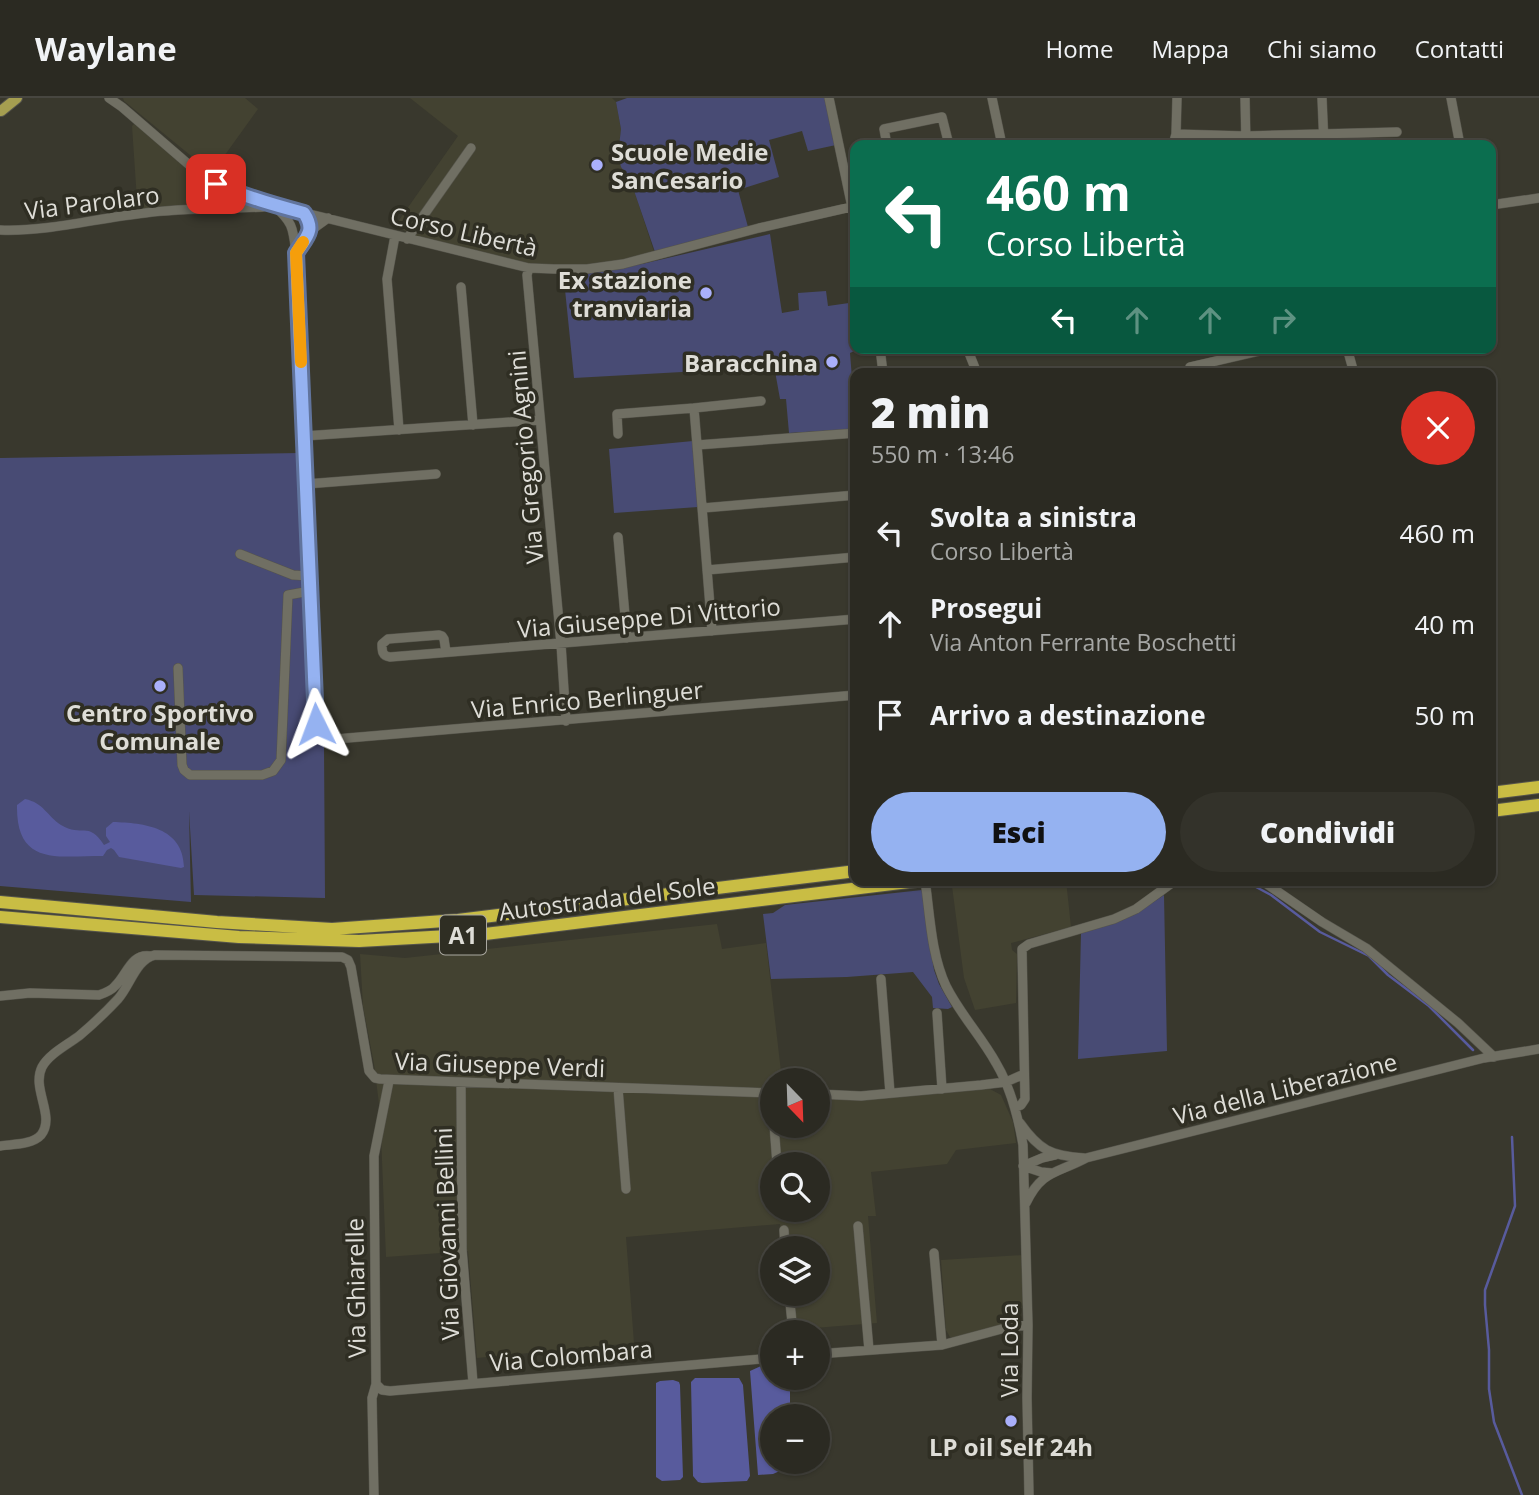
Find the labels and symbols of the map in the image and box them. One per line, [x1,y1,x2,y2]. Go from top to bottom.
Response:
place label: Scuole Medie SanCesario [611,135,768,196]
pin [186,154,246,214]
marker: Scuole Medie SanCesario [589,157,605,173]
street label: Via Parolaro [23,177,161,227]
street label: Corso Libertà [387,198,541,264]
place label: Ex stazione tranviaria [558,263,692,324]
marker: Ex stazione tranviaria [698,285,714,301]
place label: Baracchina [684,346,818,379]
street label: Via Gregorio Agnini [499,349,551,565]
marker: Baracchina [824,354,840,370]
street label: Via Giuseppe Di Vittorio [516,589,782,645]
street label: Via Enrico Berlinguer [470,672,705,726]
marker: Centro Sportivo Comunale [152,678,168,694]
position arrow [279,687,353,761]
place label: Centro Sportivo Comunale [66,696,254,757]
street label: Autostrada del Sole [497,868,717,928]
road number: A1 [440,916,486,954]
street label: Via Giuseppe Verdi [394,1044,606,1084]
street label: Via della Liberazione [1170,1044,1400,1132]
north arrow [760,1068,830,1138]
street label: Via Giovanni Bellini [426,1127,466,1341]
street label: Via Ghiarelle [337,1218,373,1358]
street label: Via Loda [992,1303,1025,1397]
street label: Via Colombara [488,1331,654,1379]
marker: LP oil Self 24h [1003,1413,1019,1429]
place label: LP oil Self 24h [929,1430,1093,1463]

